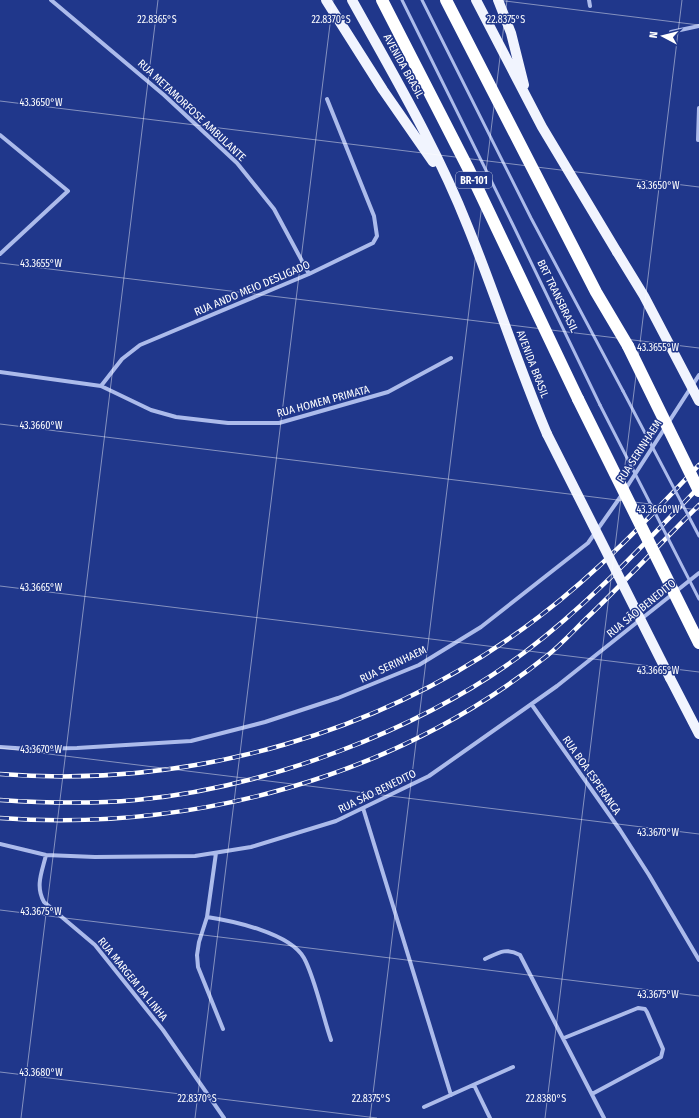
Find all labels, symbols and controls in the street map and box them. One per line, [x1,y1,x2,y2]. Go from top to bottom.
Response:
text: 22.8365°S [137,14,177,26]
text: 22.8370°S [311,14,351,26]
text: 22.8375°S [487,14,525,26]
north arrow [643,16,683,56]
text: N [647,31,660,39]
street label: AVENIDA BRASIL [381,32,427,101]
street label: RUA METAMORFOSE AMBULANTE [135,57,248,164]
text: 43.3650°W [20,97,63,109]
road number: BR-101 [456,172,492,188]
text: 43.3650°W [637,180,680,192]
text: 43.3655°W [20,258,63,270]
street label: RUA ANDO MEIO DESLIGADO [192,258,312,319]
street label: BRT TRANSBRASIL [534,258,581,335]
street label: AVENIDA BRASIL [514,328,551,400]
text: 43.3655°W [637,342,680,354]
street label: RUA HOMEM PRIMATA [275,383,371,420]
street label: RUA SERINHAEM [614,417,665,485]
text: 43.3660°W [19,420,63,432]
text: 43.3660°W [636,504,680,516]
street label: RUA SĀO BENEDITO [604,576,679,640]
text: 43.3665°W [20,582,63,594]
street label: RUA SERINHAEM [358,643,429,686]
text: 43.3665°W [637,665,680,677]
street label: RUA BOA ESPERANCA [560,733,624,817]
text: 43.3670°W [20,744,63,756]
street label: RUA SĀO BENEDITO [336,767,418,816]
text: 43.3670°W [637,827,680,839]
text: 43.3675°W [20,906,62,918]
street label: RUA MARGEM DA LINHA [95,935,170,1024]
text: 43.3675°W [637,989,679,1001]
text: 43.3680°W [19,1067,63,1079]
text: 22.8370°S [177,1093,217,1105]
text: 22.8375°S [352,1093,390,1105]
text: 22.8380°S [526,1093,566,1105]

